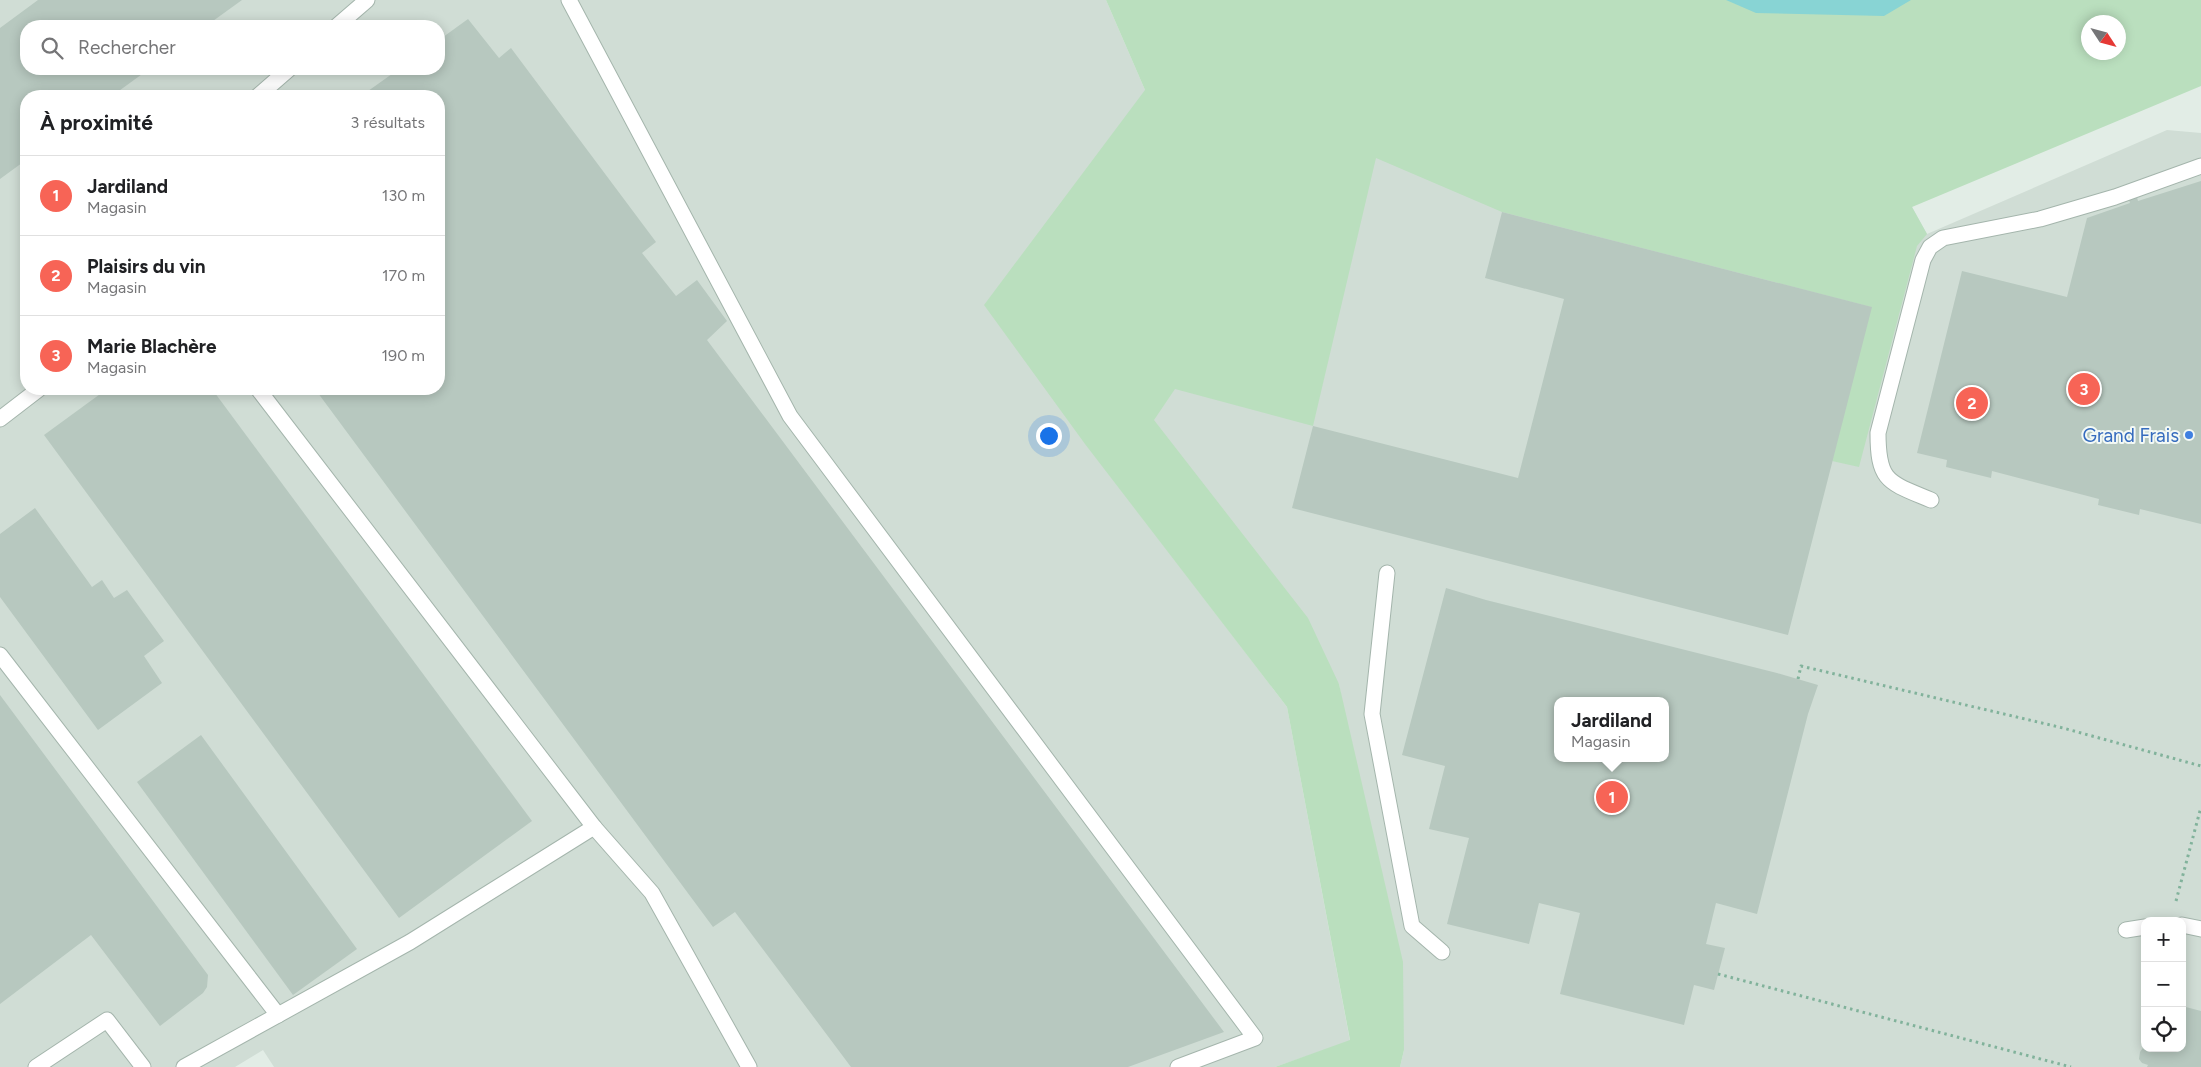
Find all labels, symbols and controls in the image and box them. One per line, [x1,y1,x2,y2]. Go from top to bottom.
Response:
north arrow [2081,15,2126,60]
search box [20,20,445,75]
icon: search [38,34,66,62]
text: Rechercher [78,36,176,59]
text: À proximité [40,110,153,135]
text: 3 résultats [351,113,425,132]
text: Jardiland [87,175,168,198]
text: 1 [53,186,59,205]
text: 130 m [382,186,425,205]
text: Magasin [87,198,146,217]
text: Plaisirs du vin [87,255,206,278]
text: 2 [51,266,61,285]
text: 170 m [382,266,425,285]
text: Magasin [87,278,146,297]
text: Marie Blachère [87,335,217,358]
text: 3 [52,346,60,365]
text: 190 m [382,346,425,365]
text: Magasin [87,358,146,377]
pin: 3 [2068,370,2100,408]
pin: 2 [1956,384,1988,422]
your location [1036,423,1062,449]
place label: Grand Frais [2083,424,2179,447]
marker: Grand Frais [2183,429,2195,441]
popup [1554,697,1669,762]
text: Jardiland [1571,709,1652,732]
text: Magasin [1571,732,1630,751]
pin: 1 [1596,778,1628,816]
map controls [2141,917,2186,1052]
button: + [2141,917,2186,962]
button: − [2141,962,2186,1007]
button: locate [2141,1007,2186,1052]

